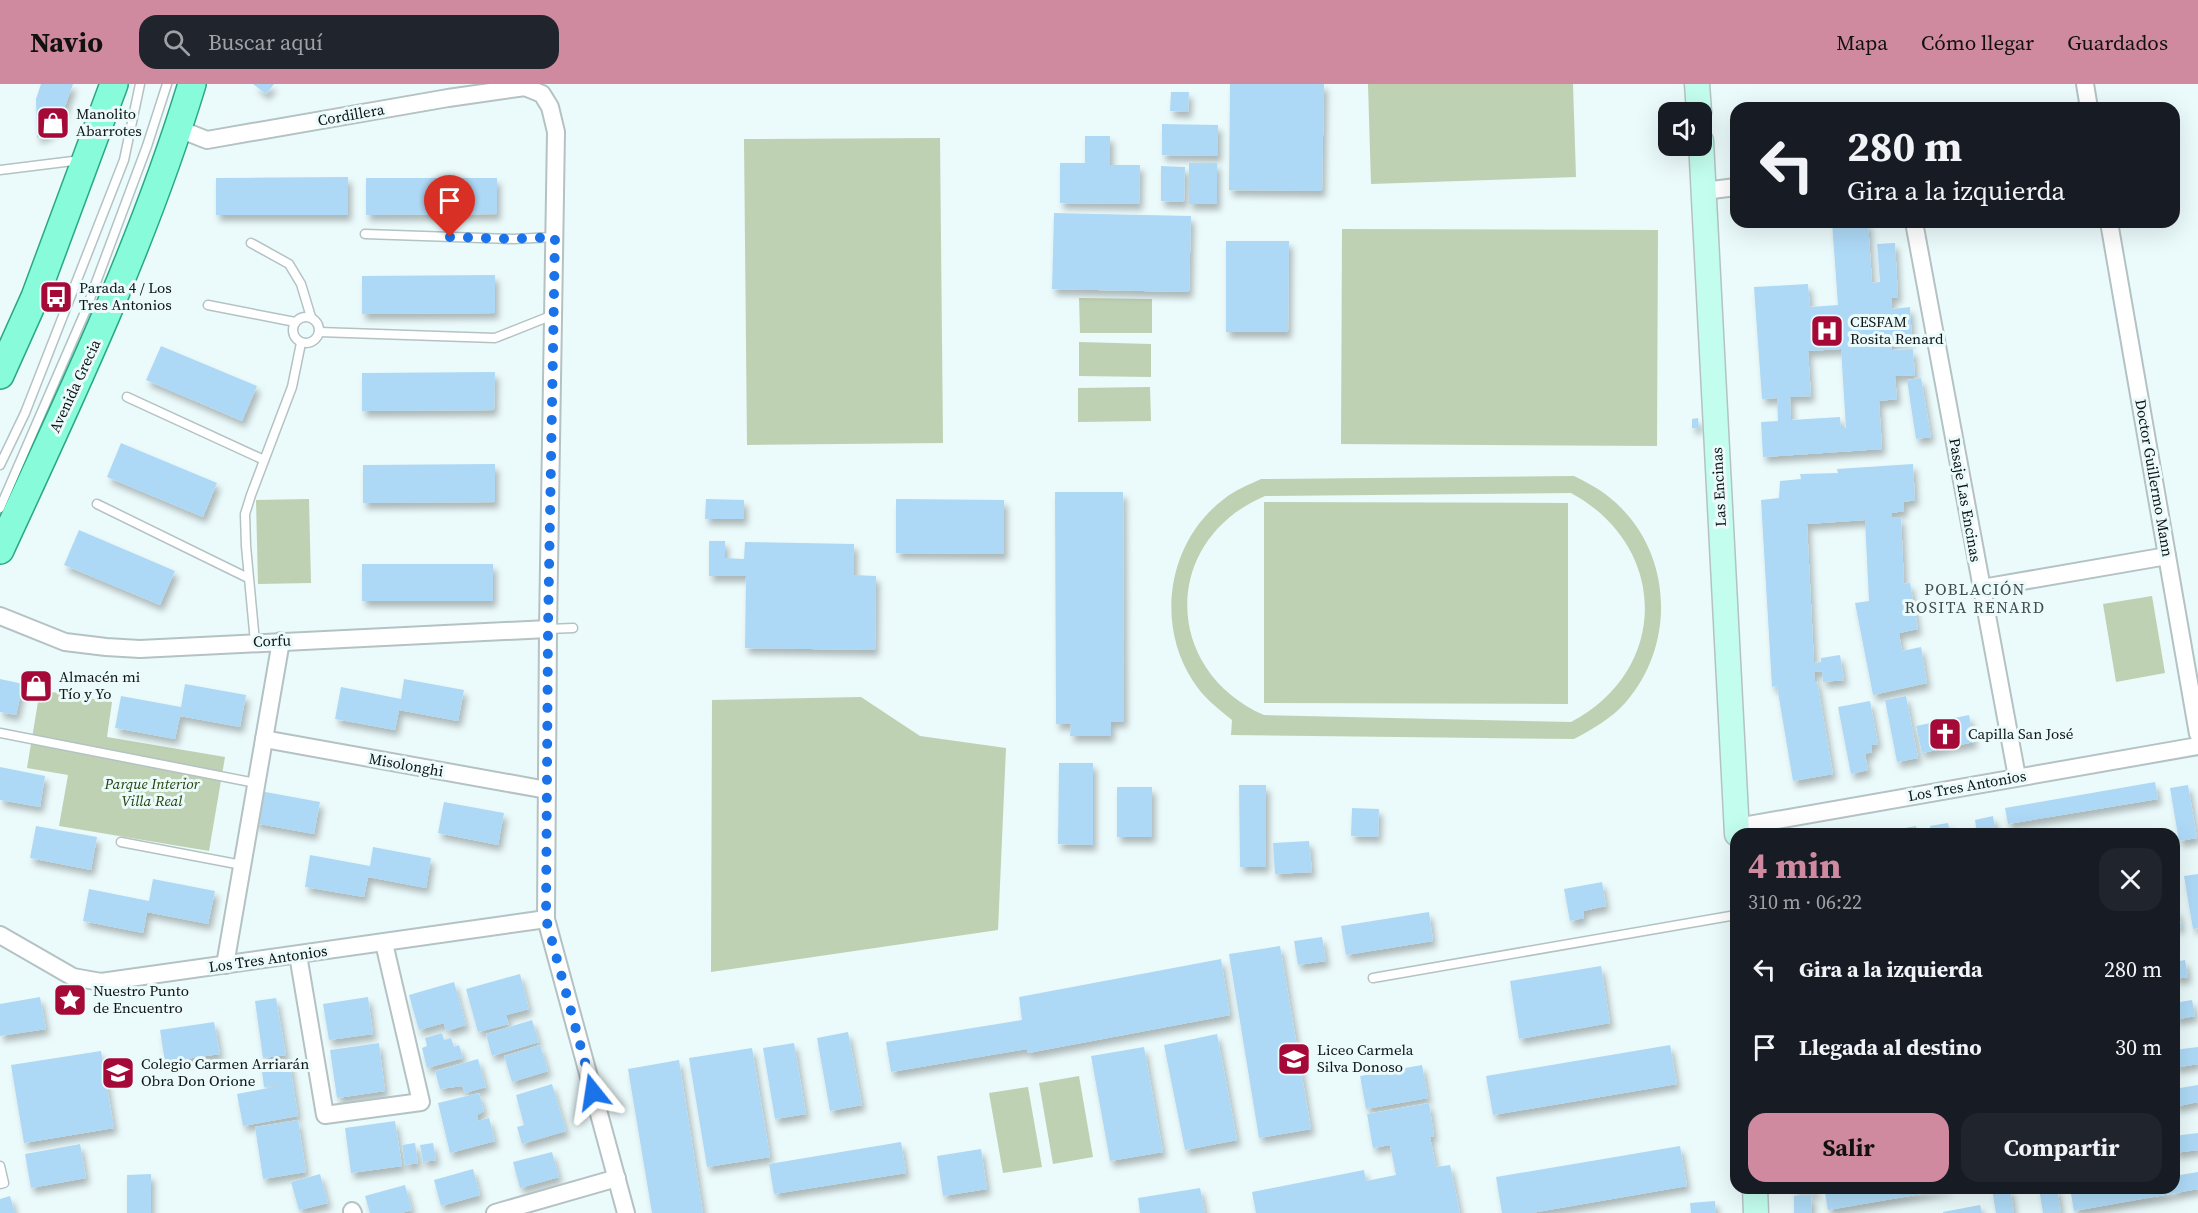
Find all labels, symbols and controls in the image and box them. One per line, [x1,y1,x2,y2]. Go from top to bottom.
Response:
search box [139,15,559,69]
text: Navio [30,23,103,61]
icon: search [160,26,193,59]
text: Buscar aquí [208,27,323,57]
text: Mapa [1836,28,1888,57]
text: Cómo llegar [1921,28,2034,57]
text: Guardados [2067,28,2168,57]
street label: Cordillera [316,98,386,131]
map controls [1658,102,1712,156]
button: sound [1658,102,1712,156]
place label: Manolito Abarrotes [76,103,142,141]
shop icon: Manolito Abarrotes [35,105,71,141]
text: 280 m [1847,117,1962,175]
icon: left [1748,126,1826,204]
text: Gira a la izquierda [1847,172,2065,209]
pin [424,175,475,237]
icon: arrive [433,184,466,217]
place label: Parada 4 / Los Tres Antonios [79,277,172,315]
bus stop icon: Parada 4 / Los Tres Antonios [38,279,74,315]
place label: CESFAM Rosita Renard [1850,311,1944,349]
hospital icon: CESFAM Rosita Renard [1809,313,1845,349]
street label: Avenida Grecia [44,335,105,436]
street label: Doctor Guillermo Mann [2130,397,2179,558]
street label: Pasaje Las Encinas [1944,436,1987,564]
street label: Las Encinas [1706,447,1731,527]
district label: POBLACIÓN ROSITA RENARD [1904,578,2046,618]
street label: Corfu [253,629,292,652]
place label: Almacén mi Tío y Yo [59,666,140,704]
shop icon: Almacén mi Tío y Yo [18,668,54,704]
church icon: Capilla San José [1927,716,1963,752]
place label: Capilla San José [1968,723,2074,744]
street label: Misolonghi [367,748,445,781]
street label: Los Tres Antonios [1906,765,2028,806]
park label: Parque Interior Villa Real [103,773,201,811]
text: 4 min [1748,841,1841,890]
button: close [2099,848,2162,911]
text: 310 m · 06:22 [1748,888,1862,916]
street label: Los Tres Antonios [207,940,329,977]
icon: left [1748,953,1781,986]
text: Gira a la izquierda [1799,954,1983,984]
text: 280 m [2104,954,2162,984]
place label: Nuestro Punto de Encuentro [93,980,189,1018]
place icon: Nuestro Punto de Encuentro [52,982,88,1018]
icon: arrive [1748,1031,1781,1064]
text: Llegada al destino [1799,1032,1982,1062]
text: 30 m [2115,1032,2162,1062]
place label: Liceo Carmela Silva Donoso [1317,1039,1414,1077]
school or university icon: Liceo Carmela Silva Donoso [1276,1041,1312,1077]
place label: Colegio Carmen Arriarán Obra Don Orione [141,1053,309,1091]
school or university icon: Colegio Carmen Arriarán Obra Don Orione [100,1055,136,1091]
position arrow [561,1060,625,1124]
button: Salir [1748,1113,1949,1182]
button: Compartir [1961,1113,2162,1182]

